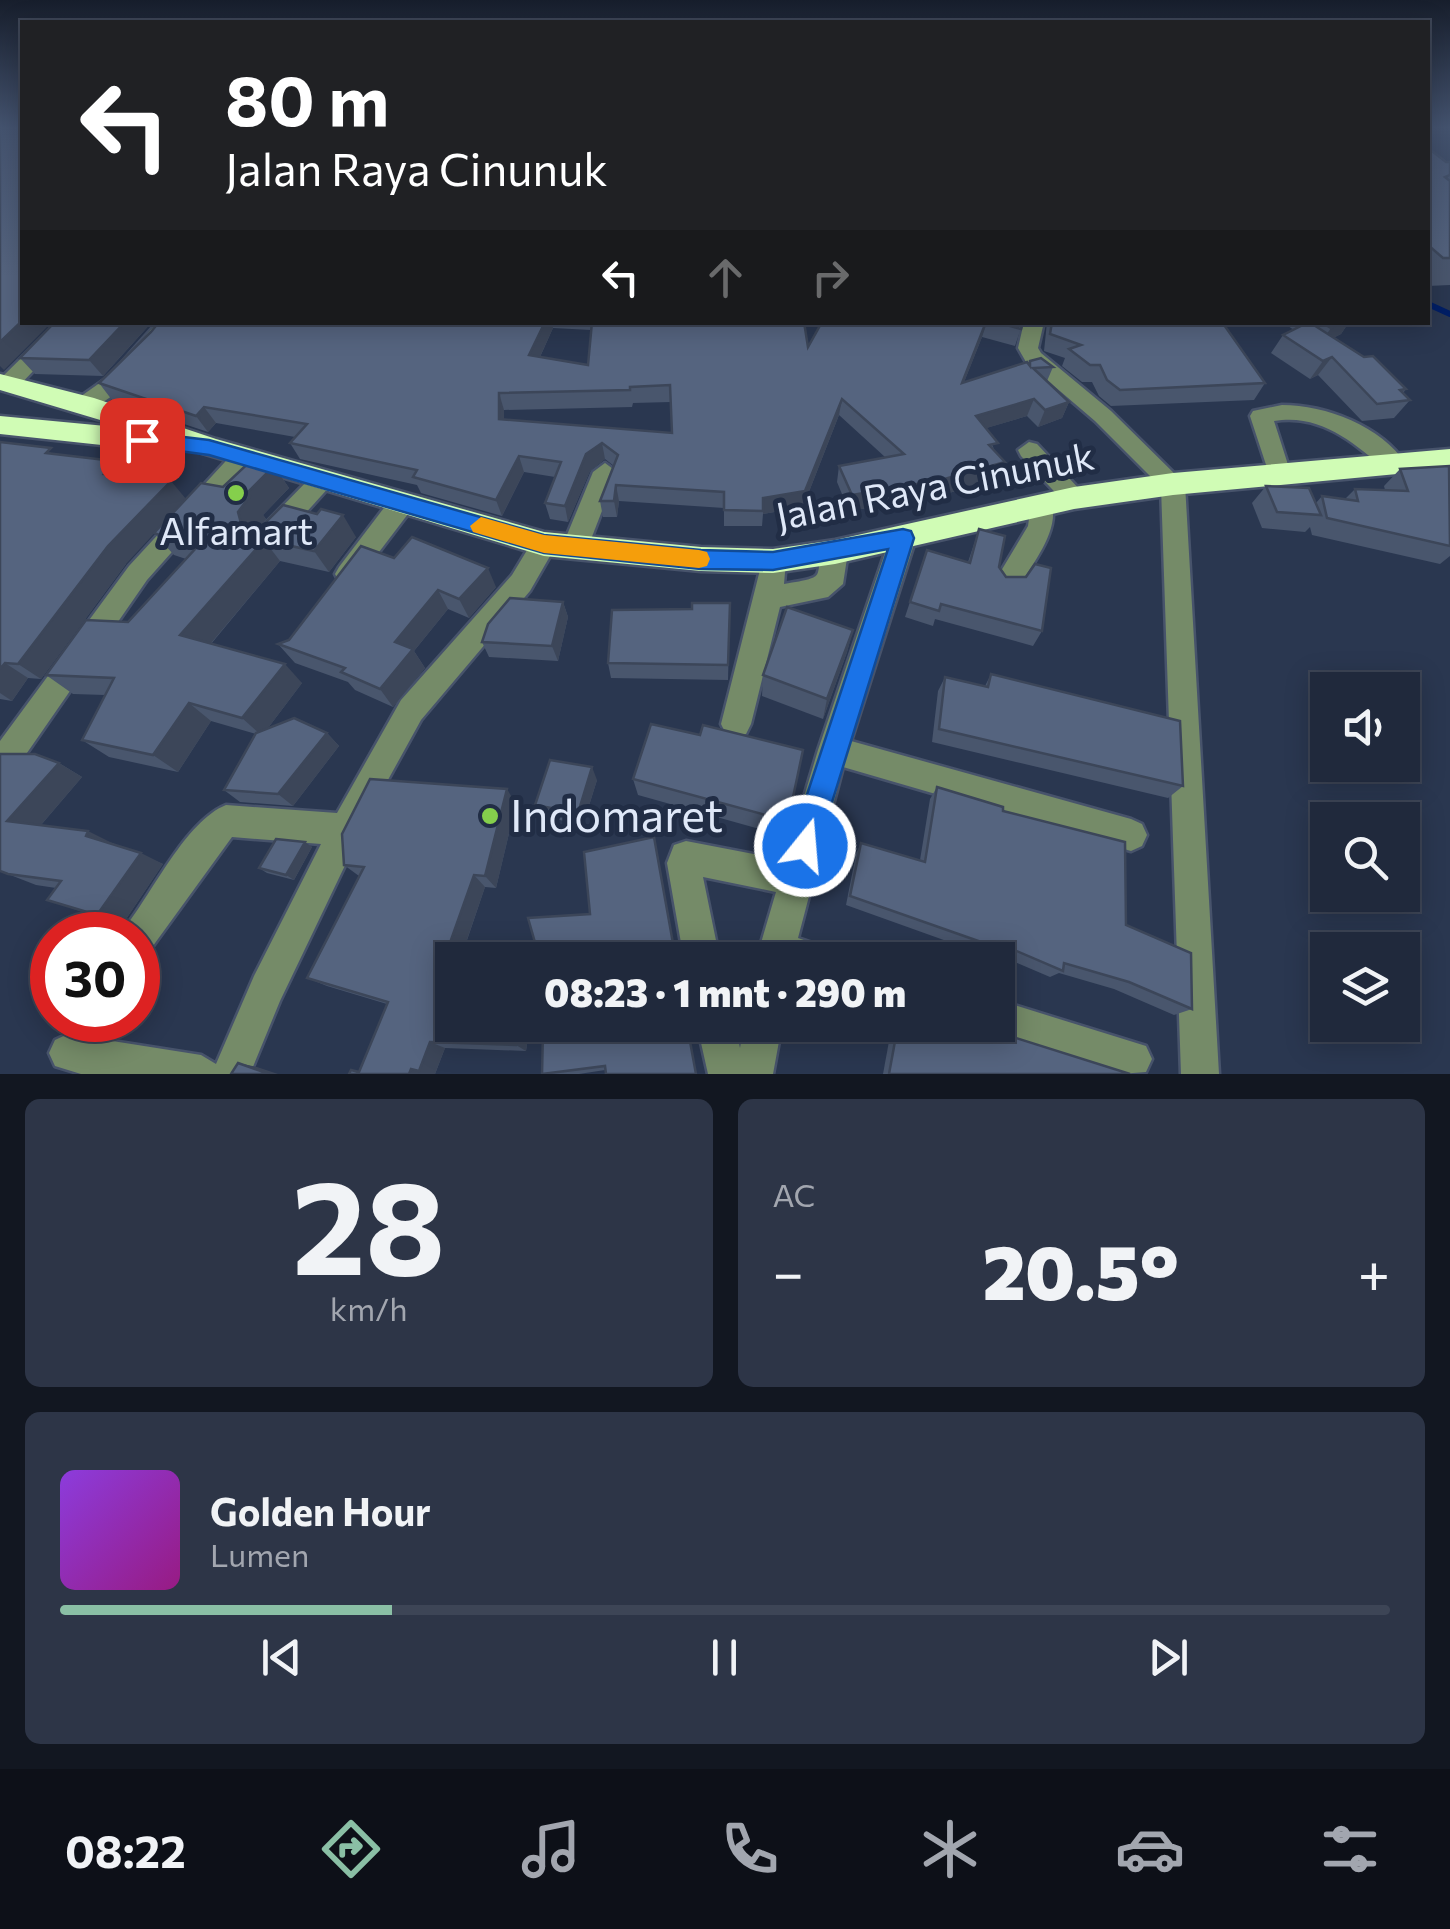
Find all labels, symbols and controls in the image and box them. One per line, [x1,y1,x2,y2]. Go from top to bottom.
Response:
text: 80 m [225,55,389,140]
icon: left [60,60,190,190]
text: Jalan Raya Cinunuk [225,140,608,195]
icon: left [593,250,648,305]
icon: ahead [698,250,753,305]
icon: right [803,250,858,305]
pin [100,398,185,483]
icon: arrive [115,413,170,468]
street label: Jalan Raya Cinunuk [771,431,1098,538]
marker: Alfamart [225,482,247,504]
place label: Alfamart [159,506,313,553]
map controls [1310,672,1420,1042]
button: sound [1310,672,1420,782]
place label: Indomaret [510,786,723,841]
position arrow [753,794,857,898]
button: search [1310,802,1420,912]
marker: Indomaret [479,805,501,827]
speed limit sign: 30 [30,912,160,1042]
button: layers [1310,932,1420,1042]
text: 08:23 · 1 mnt · 290 m [544,968,906,1015]
text: 28 [292,1143,446,1302]
text: AC [773,1174,816,1214]
text: 20.5° [982,1224,1179,1315]
text: − [773,1237,804,1304]
text: + [1358,1237,1390,1304]
text: km/h [330,1288,408,1328]
text: Golden Hour [210,1487,431,1534]
text: Lumen [210,1534,309,1574]
icon: previous [254,1630,309,1685]
icon: pause [697,1630,752,1685]
icon: next [1141,1630,1196,1685]
icon: directions [316,1814,386,1884]
icon: music [516,1814,586,1884]
icon: phone [715,1814,785,1884]
icon: climate [915,1814,985,1884]
icon: car [1115,1814,1185,1884]
icon: filters [1315,1814,1385,1884]
text: 08:22 [65,1822,186,1877]

